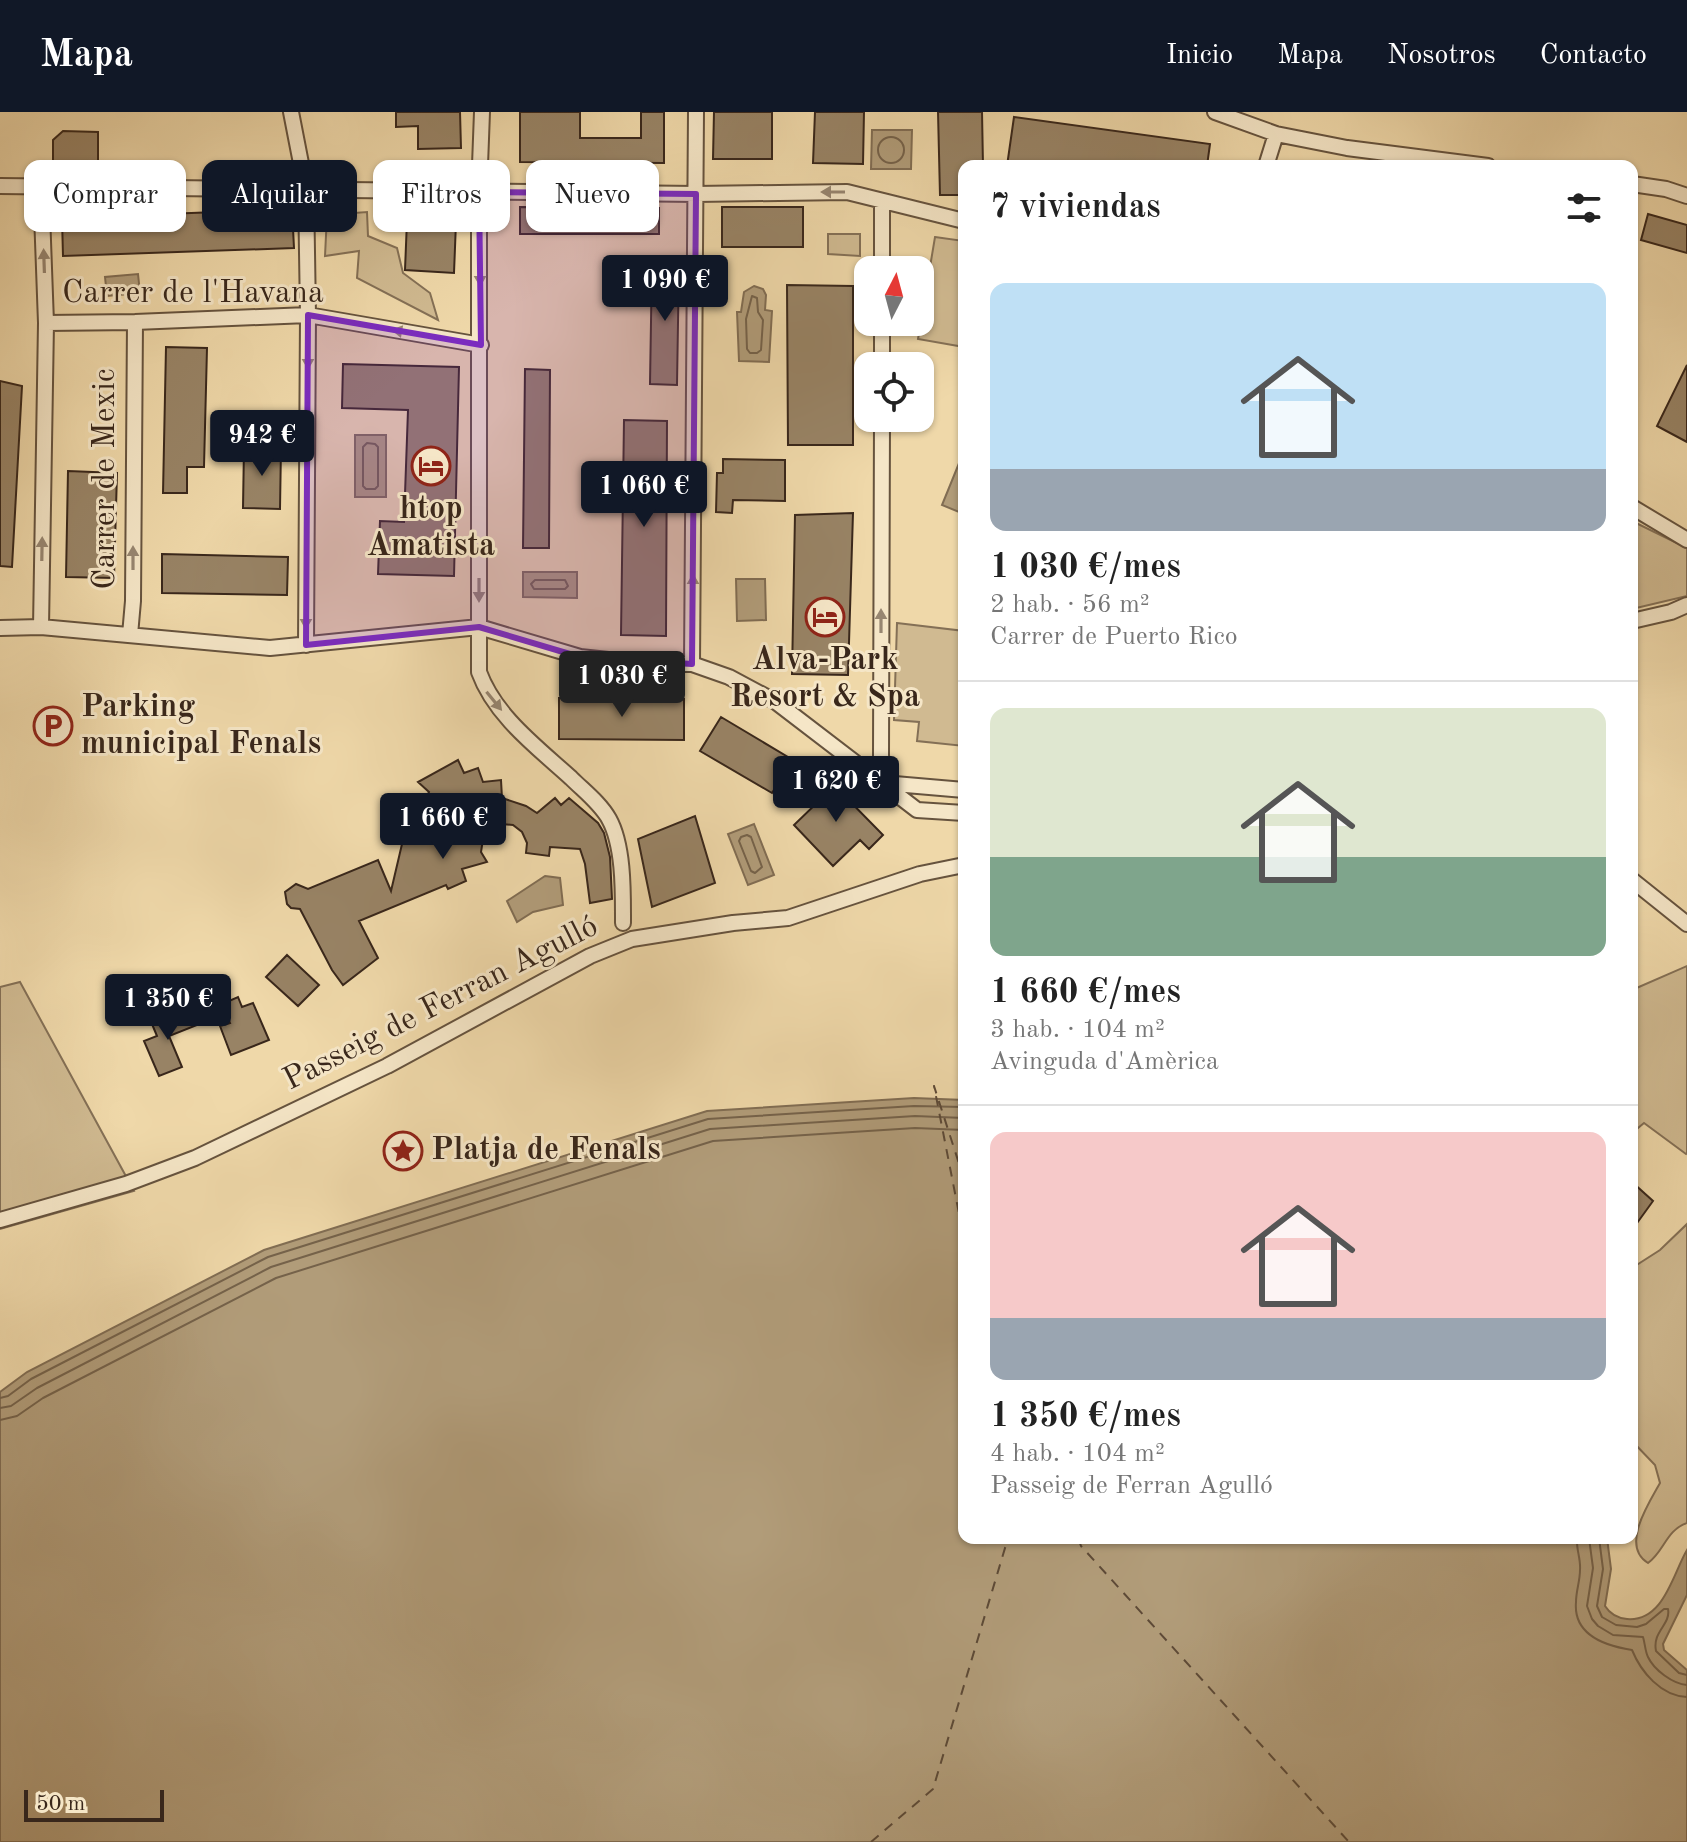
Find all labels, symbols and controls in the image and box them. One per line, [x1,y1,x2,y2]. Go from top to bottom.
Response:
text: Mapa [40,37,133,75]
text: Inicio [1166,42,1233,70]
text: Mapa [1277,42,1343,70]
text: Nosotros [1387,42,1496,70]
text: Contacto [1540,42,1647,70]
chip: Comprar [24,160,186,232]
chip: Alquilar [202,160,357,232]
chip: Filtros [373,160,510,232]
chip: Nuevo [526,160,659,232]
one-way arrow [820,186,845,199]
icon: filters [1562,186,1606,230]
text: 7 viviendas [990,191,1161,225]
one-way arrow [37,248,50,273]
pin: 1 090 € [591,255,739,323]
north arrow [854,256,934,336]
map controls [854,256,934,432]
one-way arrow [474,262,487,287]
text: 1 090 € [620,268,710,294]
street label: Carrer de l'Havana [62,278,324,310]
one-way arrow [392,325,417,337]
icon: home [1226,335,1370,479]
one-way arrow [302,345,314,370]
button: locate [854,352,934,432]
street label: Carrer de Mexic [90,368,122,590]
pin: 942 € [206,410,318,478]
text: 942 € [228,423,296,449]
hotel icon: htop Amatista [410,445,452,487]
pin: 1 060 € [570,461,718,529]
text: 1 060 € [599,474,689,500]
place label: htop Amatista [367,494,495,563]
one-way arrow [35,536,48,561]
one-way arrow [127,545,139,570]
text: 1 030 €/mes [990,551,1181,585]
one-way arrow [687,573,699,598]
one-way arrow [473,578,485,603]
text: 2 hab. · 56 m² [990,592,1150,618]
hotel icon: Alva-Park Resort & Spa [804,596,846,638]
one-way arrow [300,605,313,630]
one-way arrow [875,608,887,633]
text: Carrer de Puerto Rico [990,624,1238,650]
place label: Alva-Park Resort & Spa [730,645,920,714]
pin: 1 030 € [548,651,696,719]
text: 1 030 € [577,664,667,690]
one-way arrow [486,691,502,711]
place label: Parking municipal Fenals [81,692,321,761]
parking icon: Parking municipal Fenals [32,705,74,747]
pin: 1 620 € [762,756,910,824]
icon: home [1226,760,1370,904]
text: 1 620 € [791,769,881,795]
pin: 1 660 € [369,793,517,861]
text: 1 660 € [398,806,488,832]
street label: Passeig de Ferran Agulló [279,911,603,1097]
pin: 1 350 € [94,974,242,1042]
text: 1 660 €/mes [990,976,1181,1010]
text: 1 350 € [123,987,213,1013]
text: 3 hab. · 104 m² [990,1017,1165,1043]
text: Avinguda d'Amèrica [990,1049,1219,1075]
place icon: Platja de Fenals [382,1130,424,1172]
place label: Platja de Fenals [431,1135,661,1167]
icon: home [1226,1184,1370,1328]
text: 1 350 €/mes [990,1400,1181,1434]
text: 4 hab. · 104 m² [990,1441,1165,1467]
text: Passeig de Ferran Agulló [990,1473,1273,1499]
scale bar [24,1786,164,1822]
text: 50 m [36,1793,85,1815]

